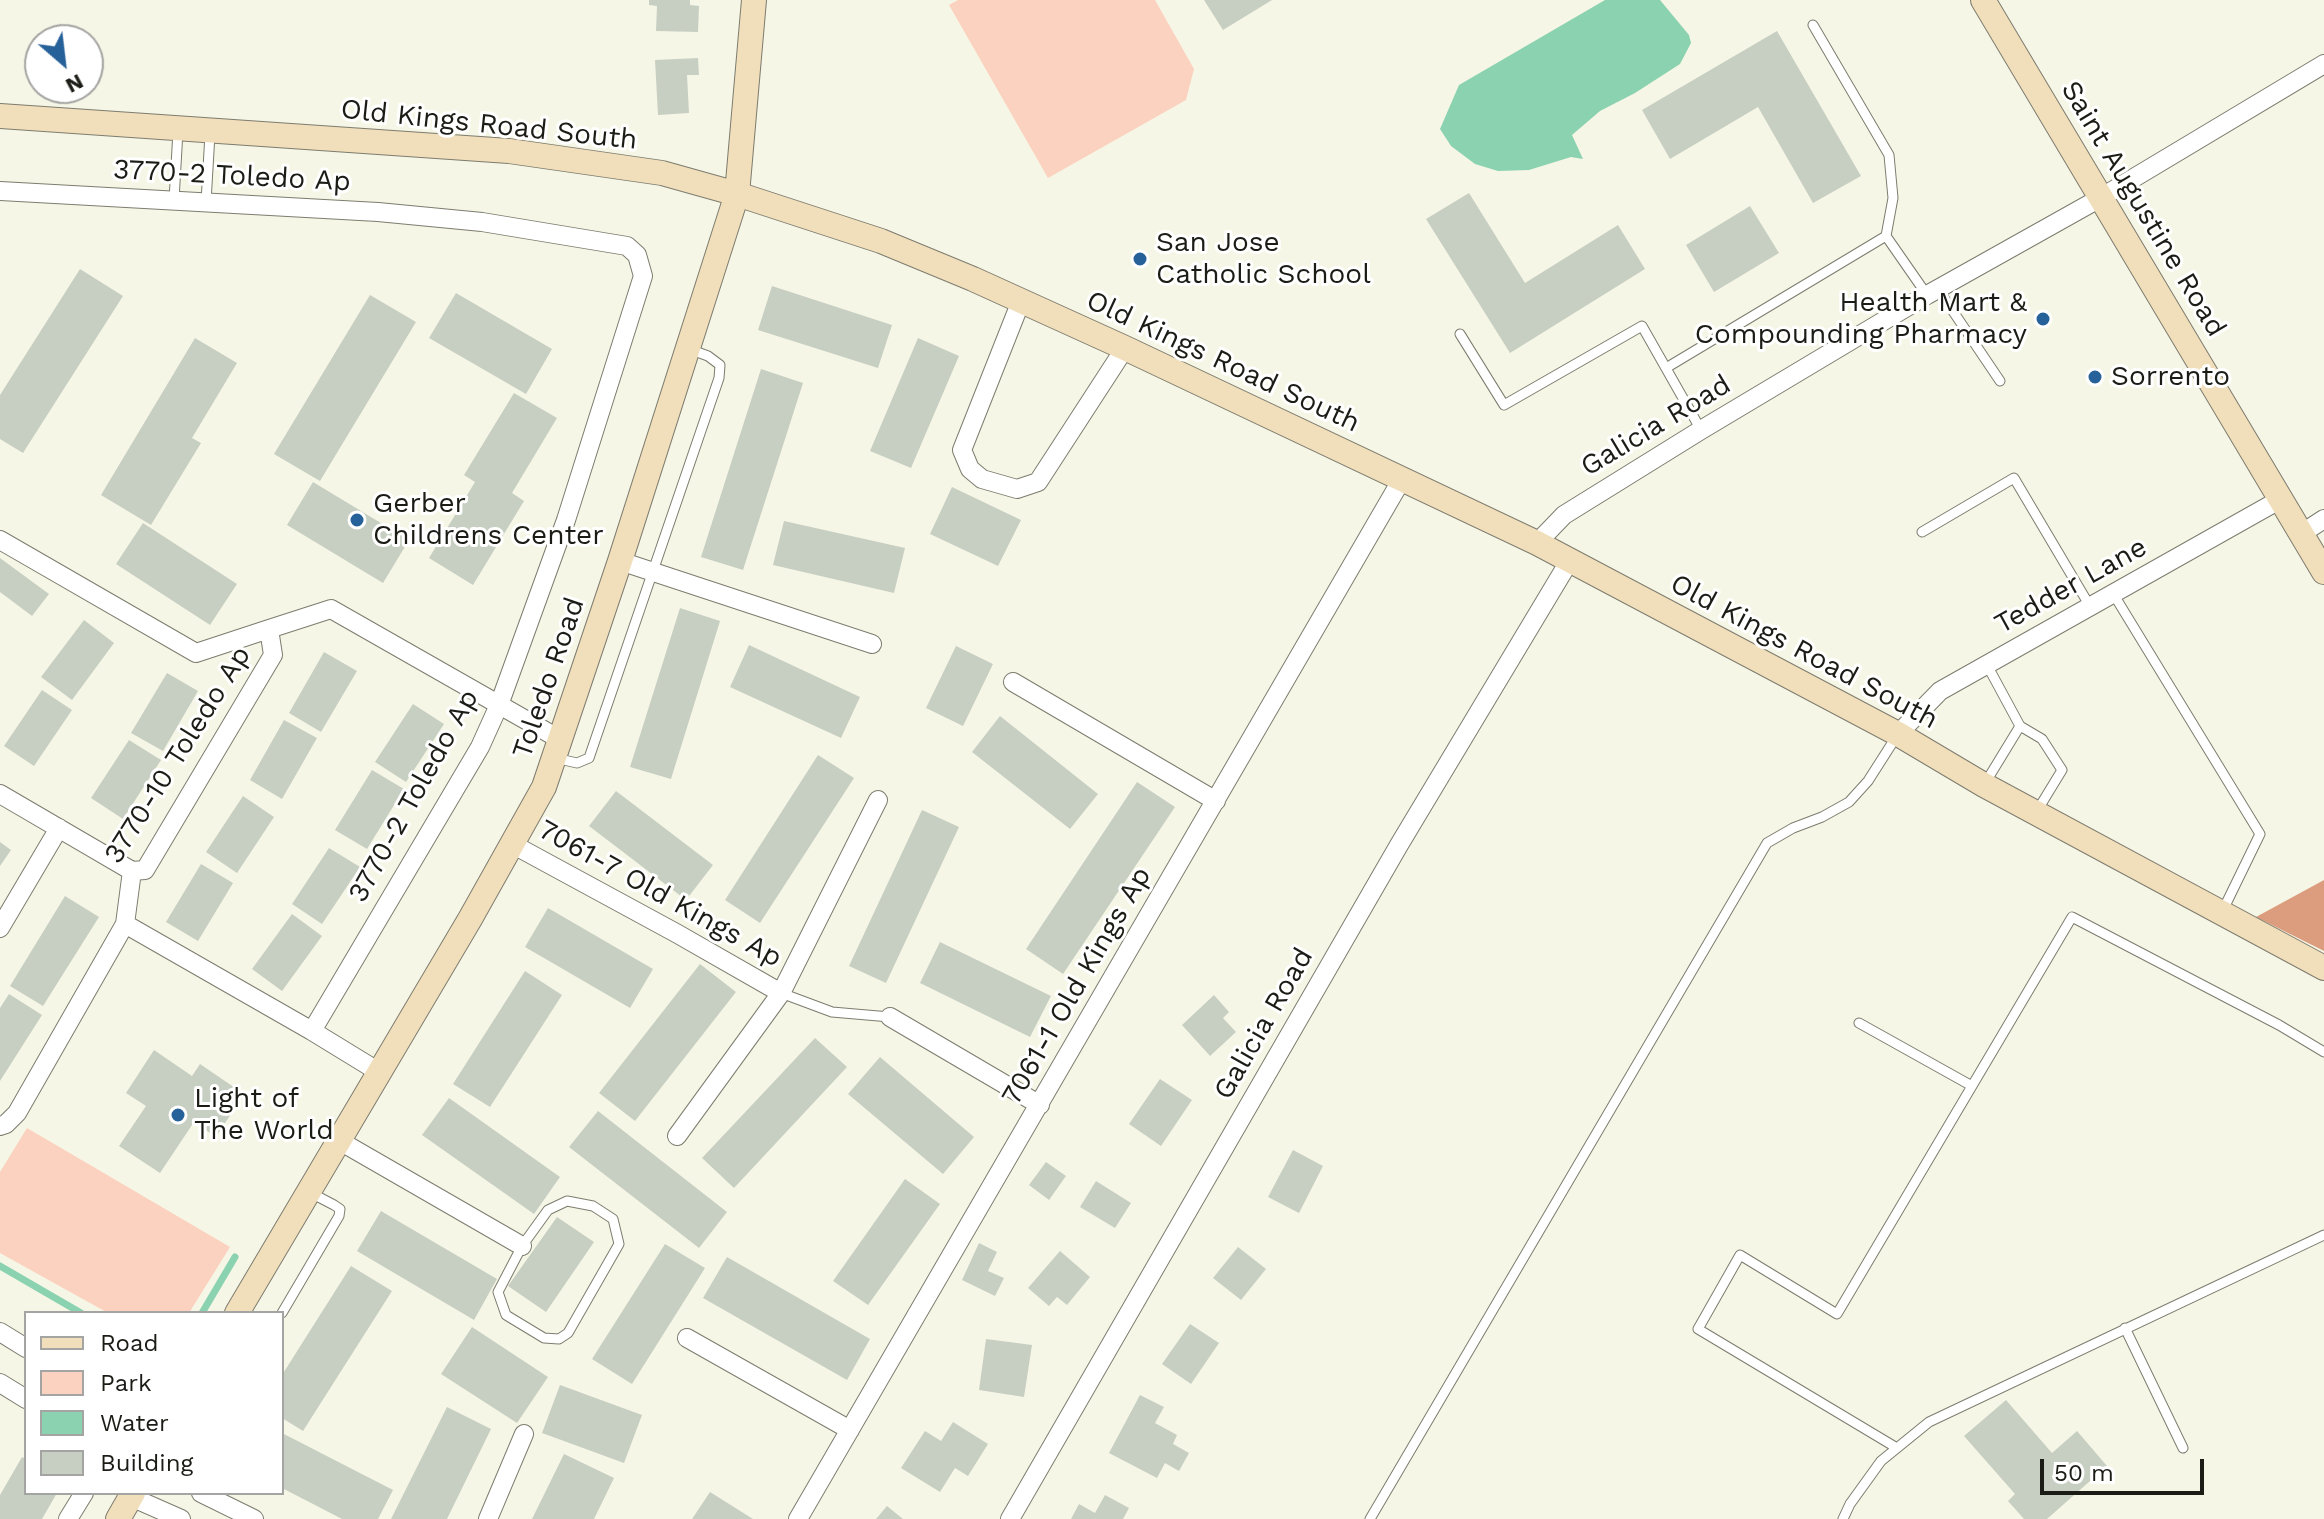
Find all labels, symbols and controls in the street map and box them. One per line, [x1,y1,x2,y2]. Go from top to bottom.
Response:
north arrow [24,24,104,104]
text: N [61,69,88,99]
street label: Saint Augustine Road [2053,75,2233,343]
street label: Old Kings Road South [339,93,639,157]
street label: 3770-2 Toledo Ap [112,153,352,199]
place label: San Jose Catholic School [1156,226,1371,292]
marker: San Jose Catholic School [1131,250,1149,268]
street label: Old Kings Road South [1081,284,1365,440]
place label: Health Mart & Compounding Pharmacy [1695,286,2027,352]
marker: Health Mart & Compounding Pharmacy [2034,310,2052,328]
place label: Sorrento [2111,360,2230,394]
street label: Galicia Road [1575,368,1737,484]
marker: Sorrento [2086,368,2104,386]
place label: Gerber Childrens Center [373,487,604,553]
marker: Gerber Childrens Center [348,511,366,529]
street label: Tedder Lane [1989,531,2153,641]
street label: Old Kings Road South [1665,567,1943,737]
street label: Toledo Road [506,593,592,763]
street label: 3770-10 Toledo Ap [98,640,258,870]
street label: 3770-2 Toledo Ap [342,684,486,908]
street label: 7061-7 Old Kings Ap [532,813,788,975]
street label: 7061-1 Old Kings Ap [995,861,1159,1111]
street label: Galicia Road [1207,942,1321,1106]
place label: Light of The World [194,1082,334,1148]
marker: Light of The World [169,1106,187,1124]
legend [24,1311,284,1495]
text: Road [100,1329,159,1357]
text: Park [100,1369,152,1397]
text: Water [100,1409,169,1437]
scale bar [2044,1443,2208,1493]
text: Building [100,1449,193,1477]
text: 50 m [2054,1459,2114,1487]

